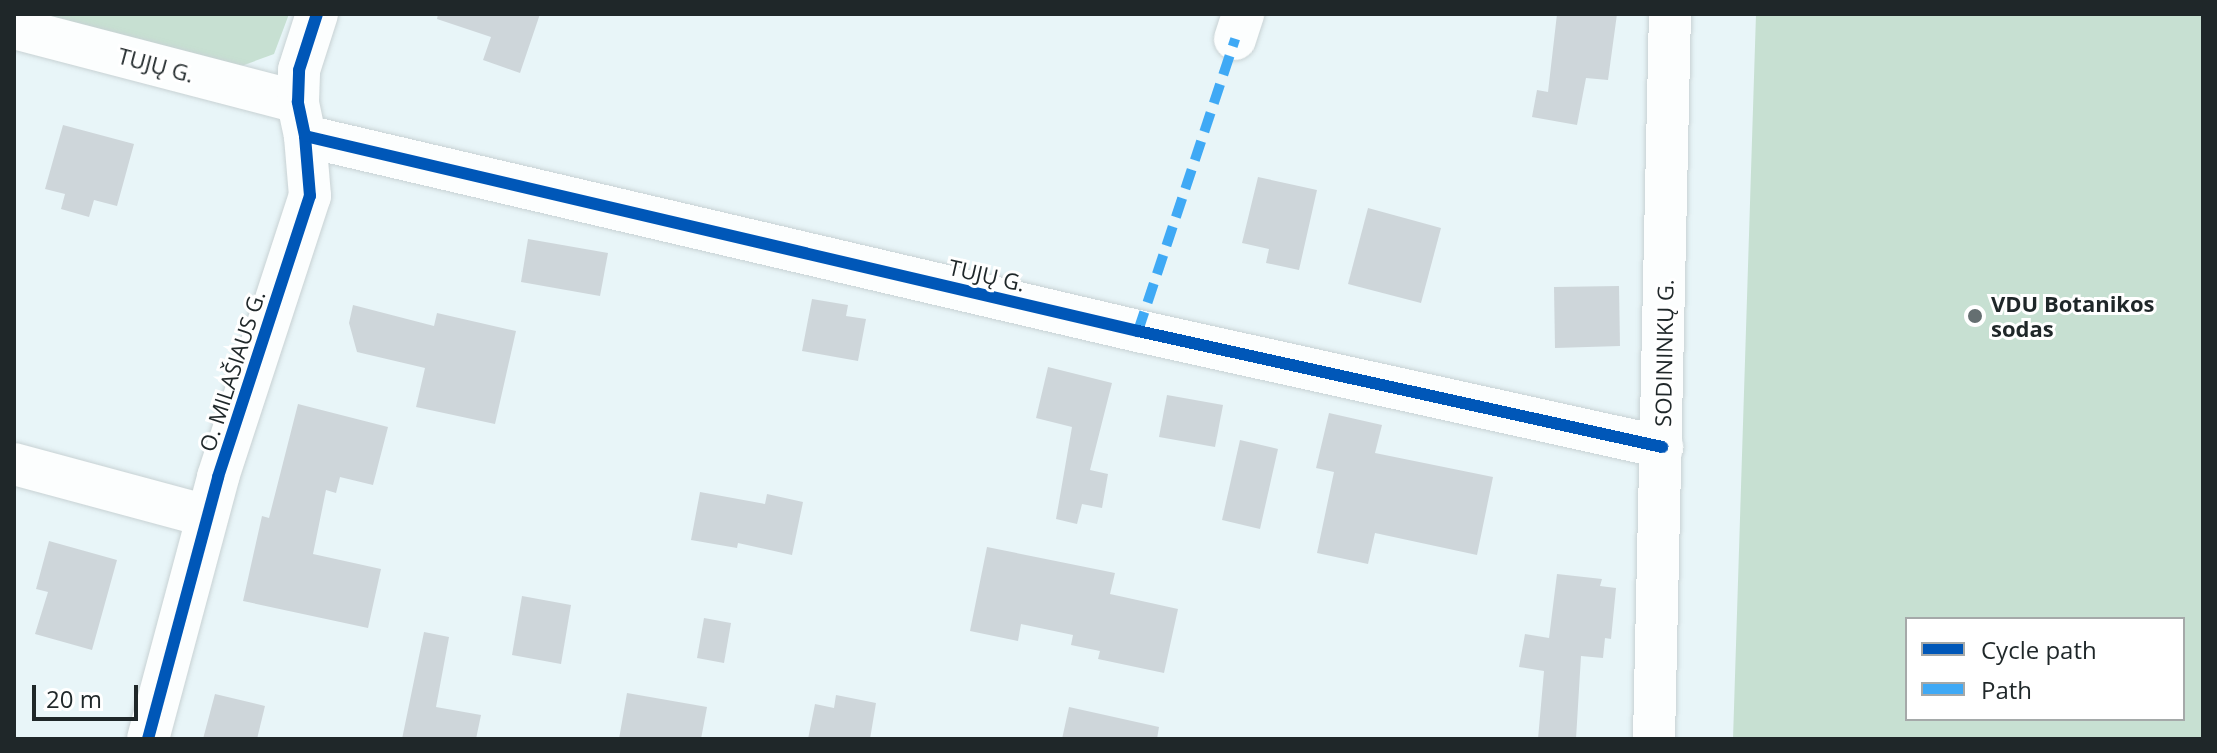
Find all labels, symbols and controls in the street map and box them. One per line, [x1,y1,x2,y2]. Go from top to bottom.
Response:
street label: TUJŲ G. [115,42,197,88]
street label: TUJŲ G. [946,253,1028,297]
street label: SODININKŲ G. [1650,279,1678,427]
street label: O. MILAŠIAUS G. [194,287,270,455]
place label: VDU Botanikos sodas [1991,290,2155,342]
marker: VDU Botanikos sodas [1966,307,1984,325]
legend [1905,617,2185,721]
text: Cycle path [1981,633,2097,666]
scale bar [36,669,142,719]
text: Path [1981,673,2032,706]
text: 20 m [46,682,102,715]

